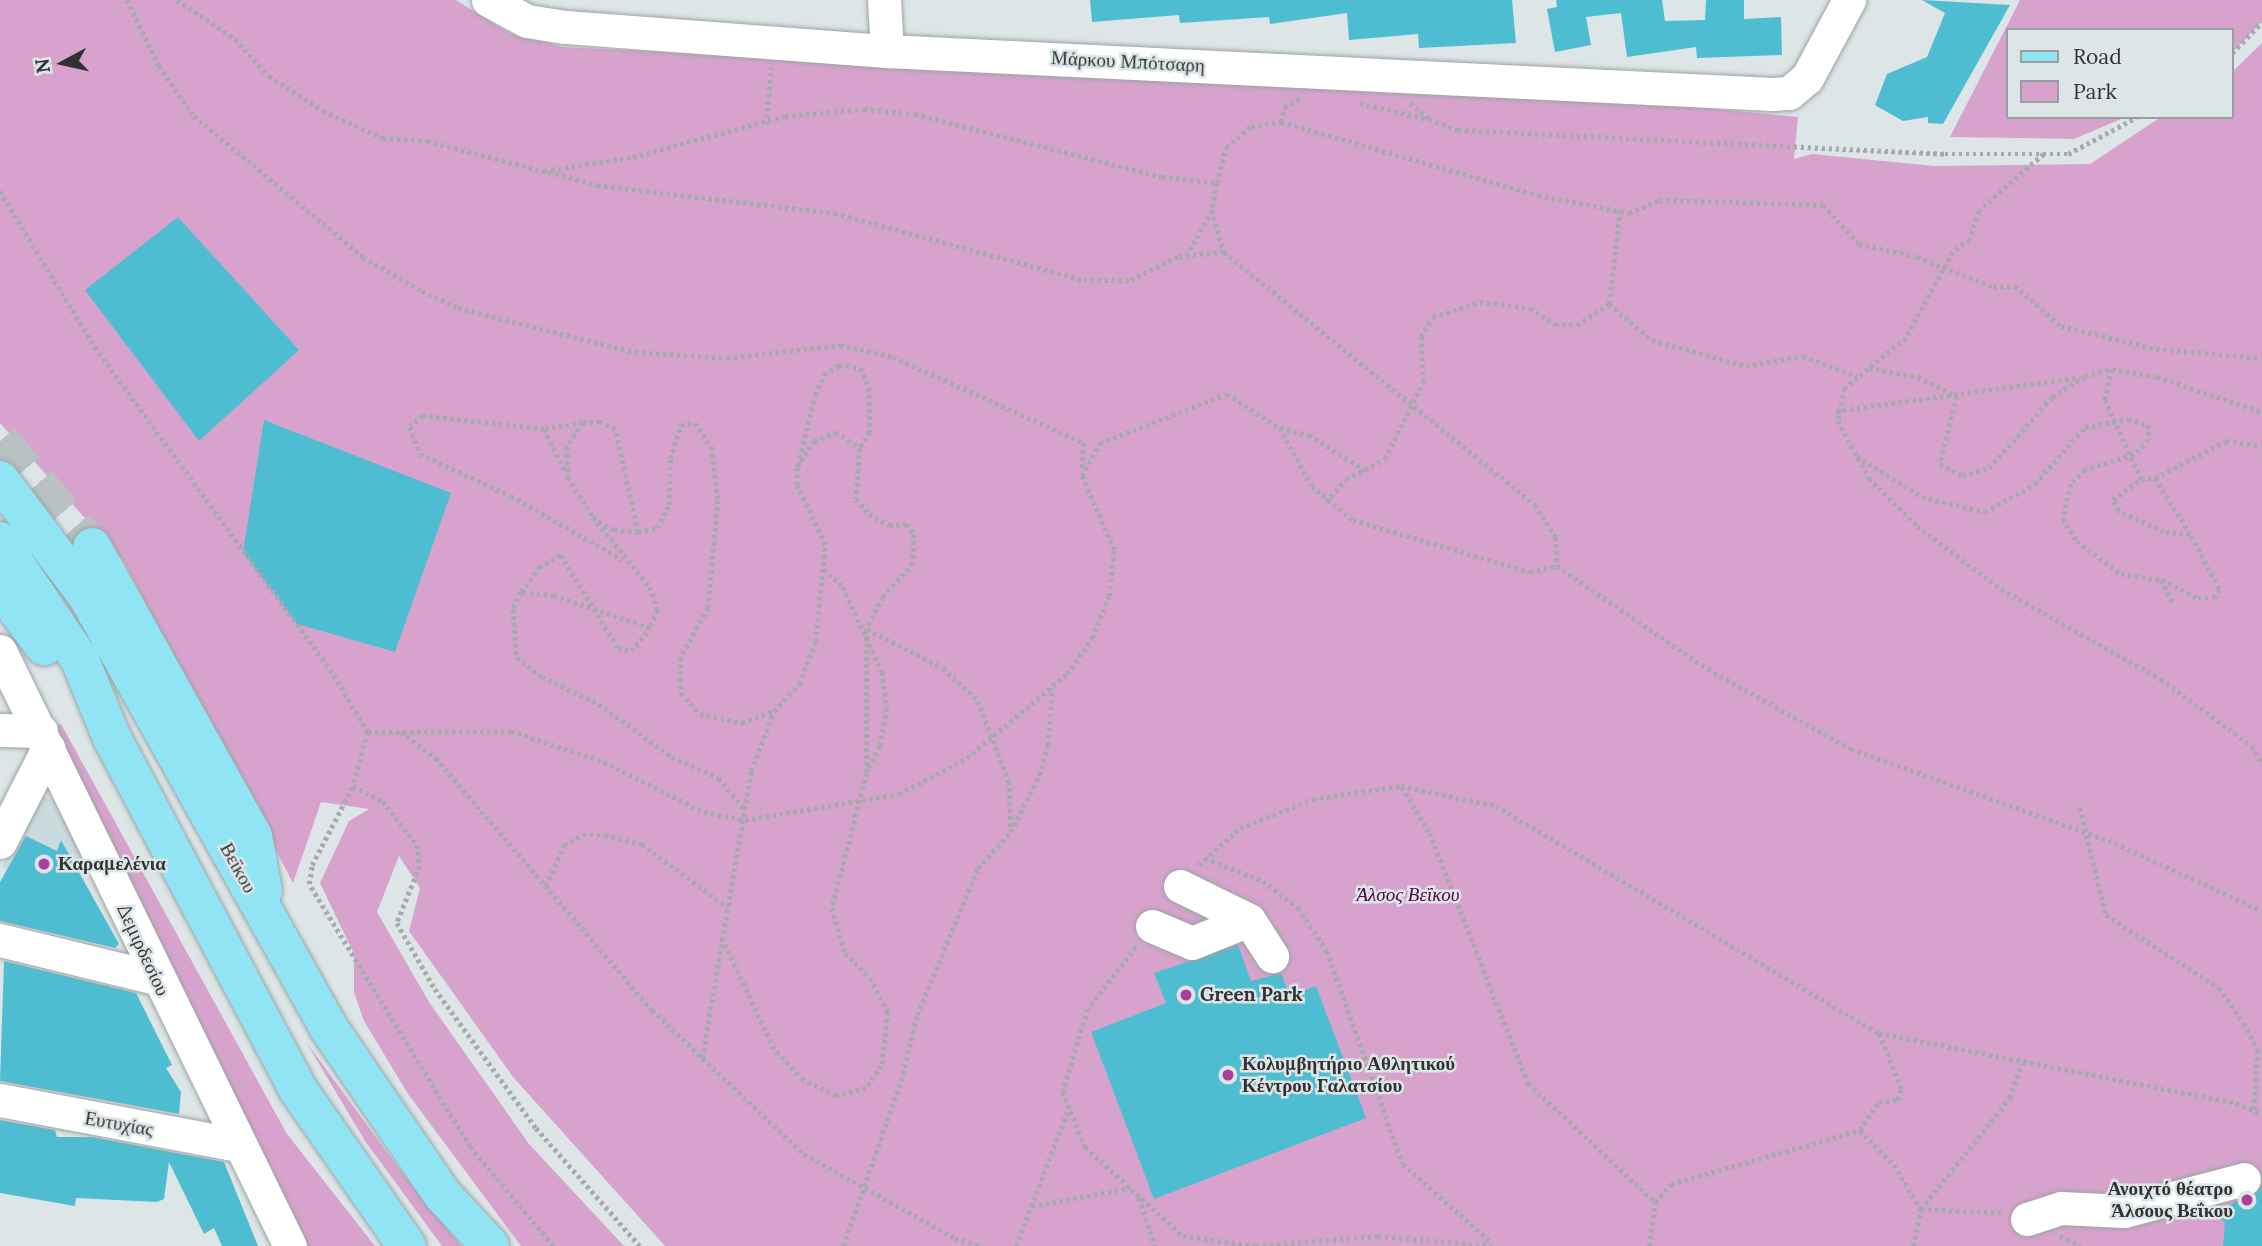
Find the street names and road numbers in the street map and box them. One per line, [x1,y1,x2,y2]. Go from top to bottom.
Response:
street label: Μάρκου Μπότσαρη [1050,47,1206,77]
street label: Βεΐκου [215,839,261,897]
street label: Δεμιρδεσίου [112,900,174,1000]
street label: Ευτυχίας [83,1107,155,1141]

